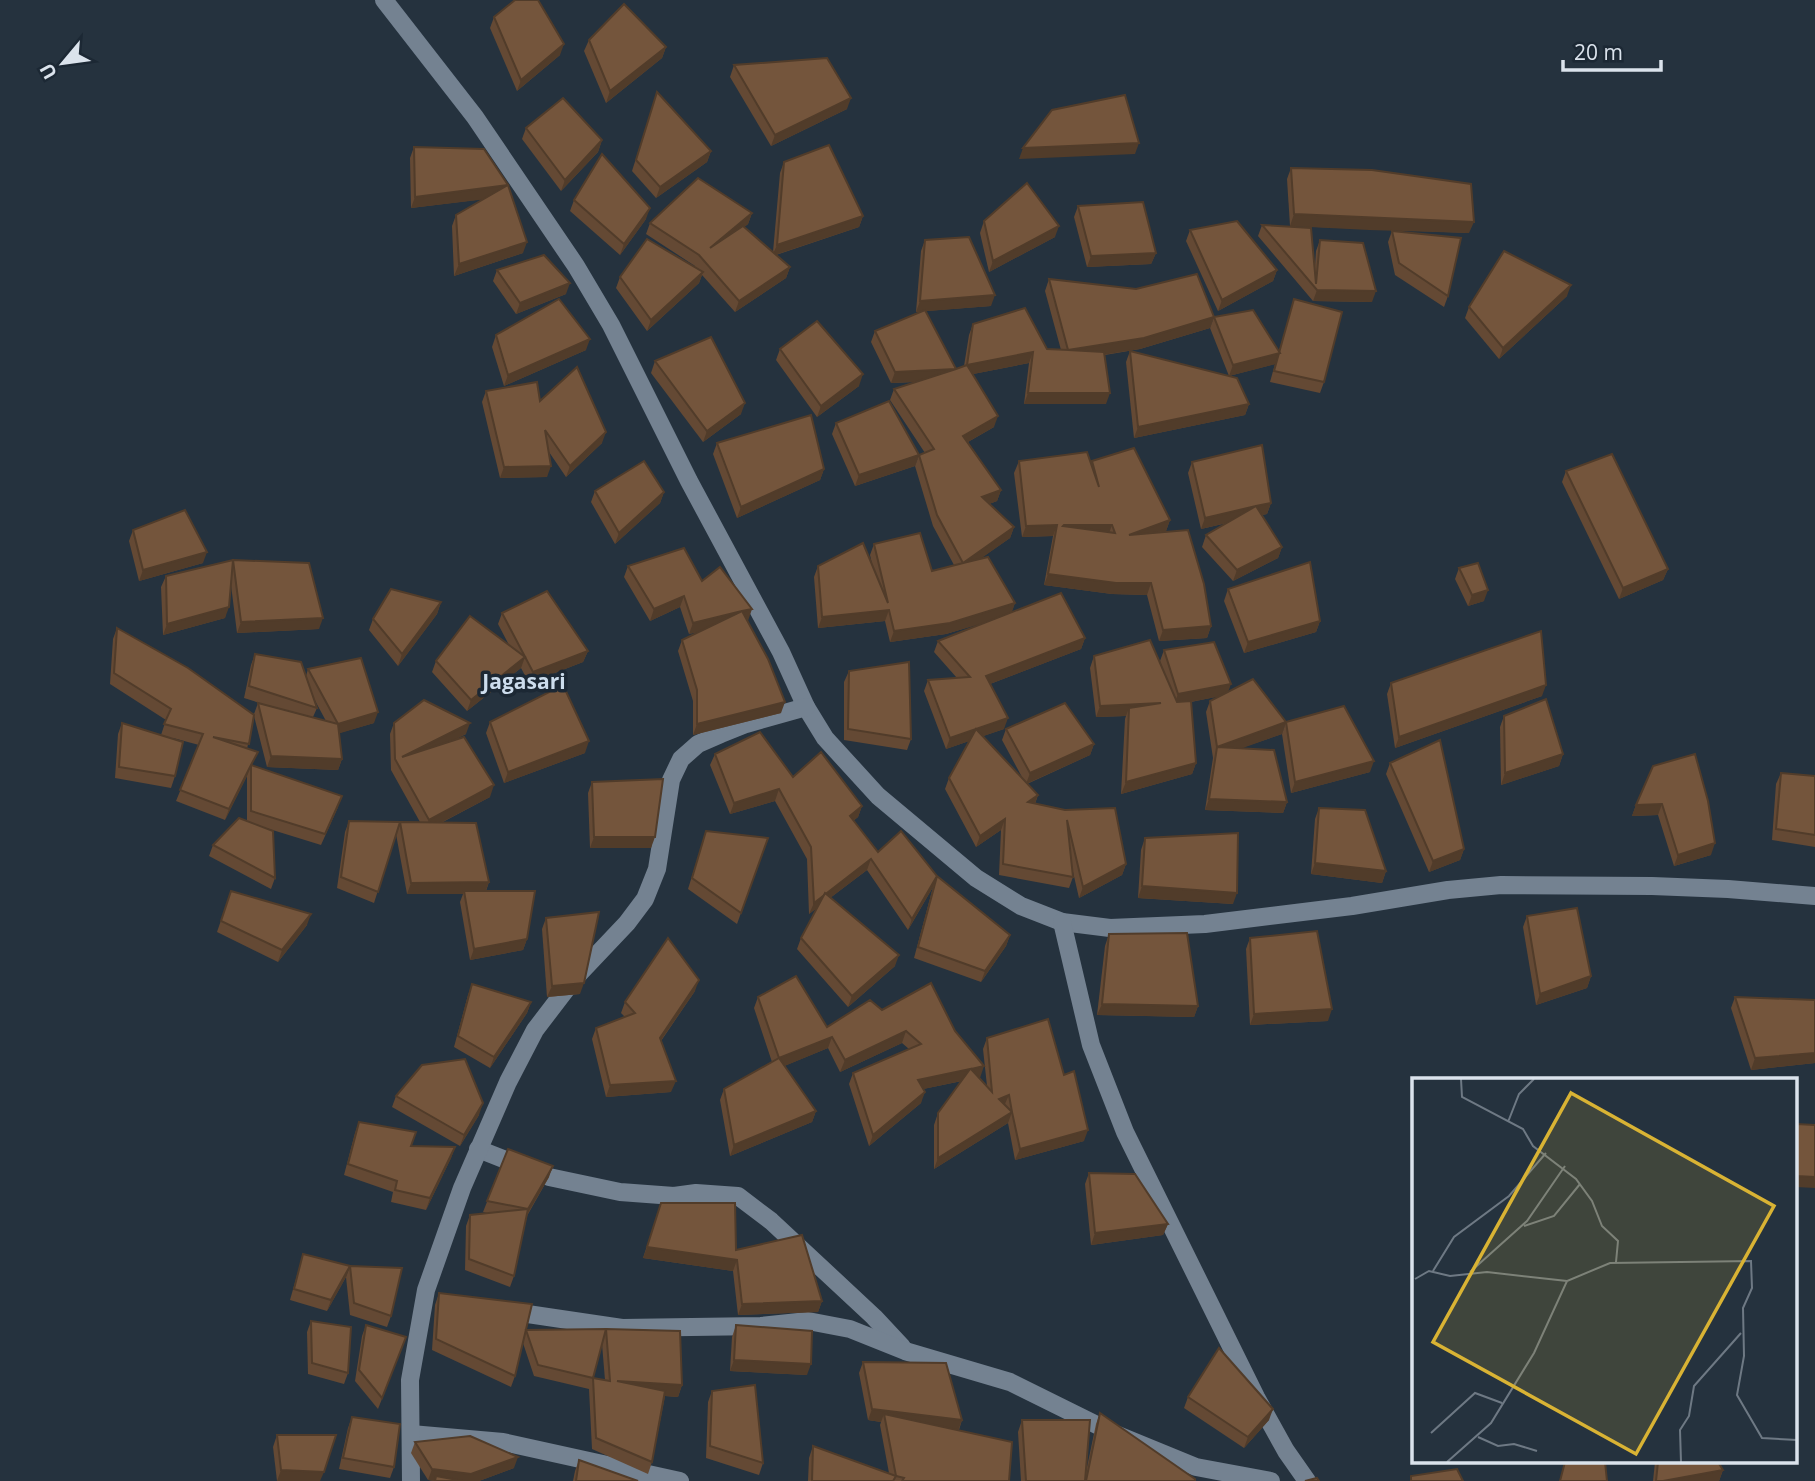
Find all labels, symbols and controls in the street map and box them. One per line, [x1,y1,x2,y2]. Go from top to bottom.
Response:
north arrow [28,28,98,98]
scale bar [1563,28,1661,72]
text: 20 m [1574,38,1623,66]
text: U [33,59,63,84]
district label: Jagasari [480,667,566,695]
inset map [1412,1078,1798,1464]

